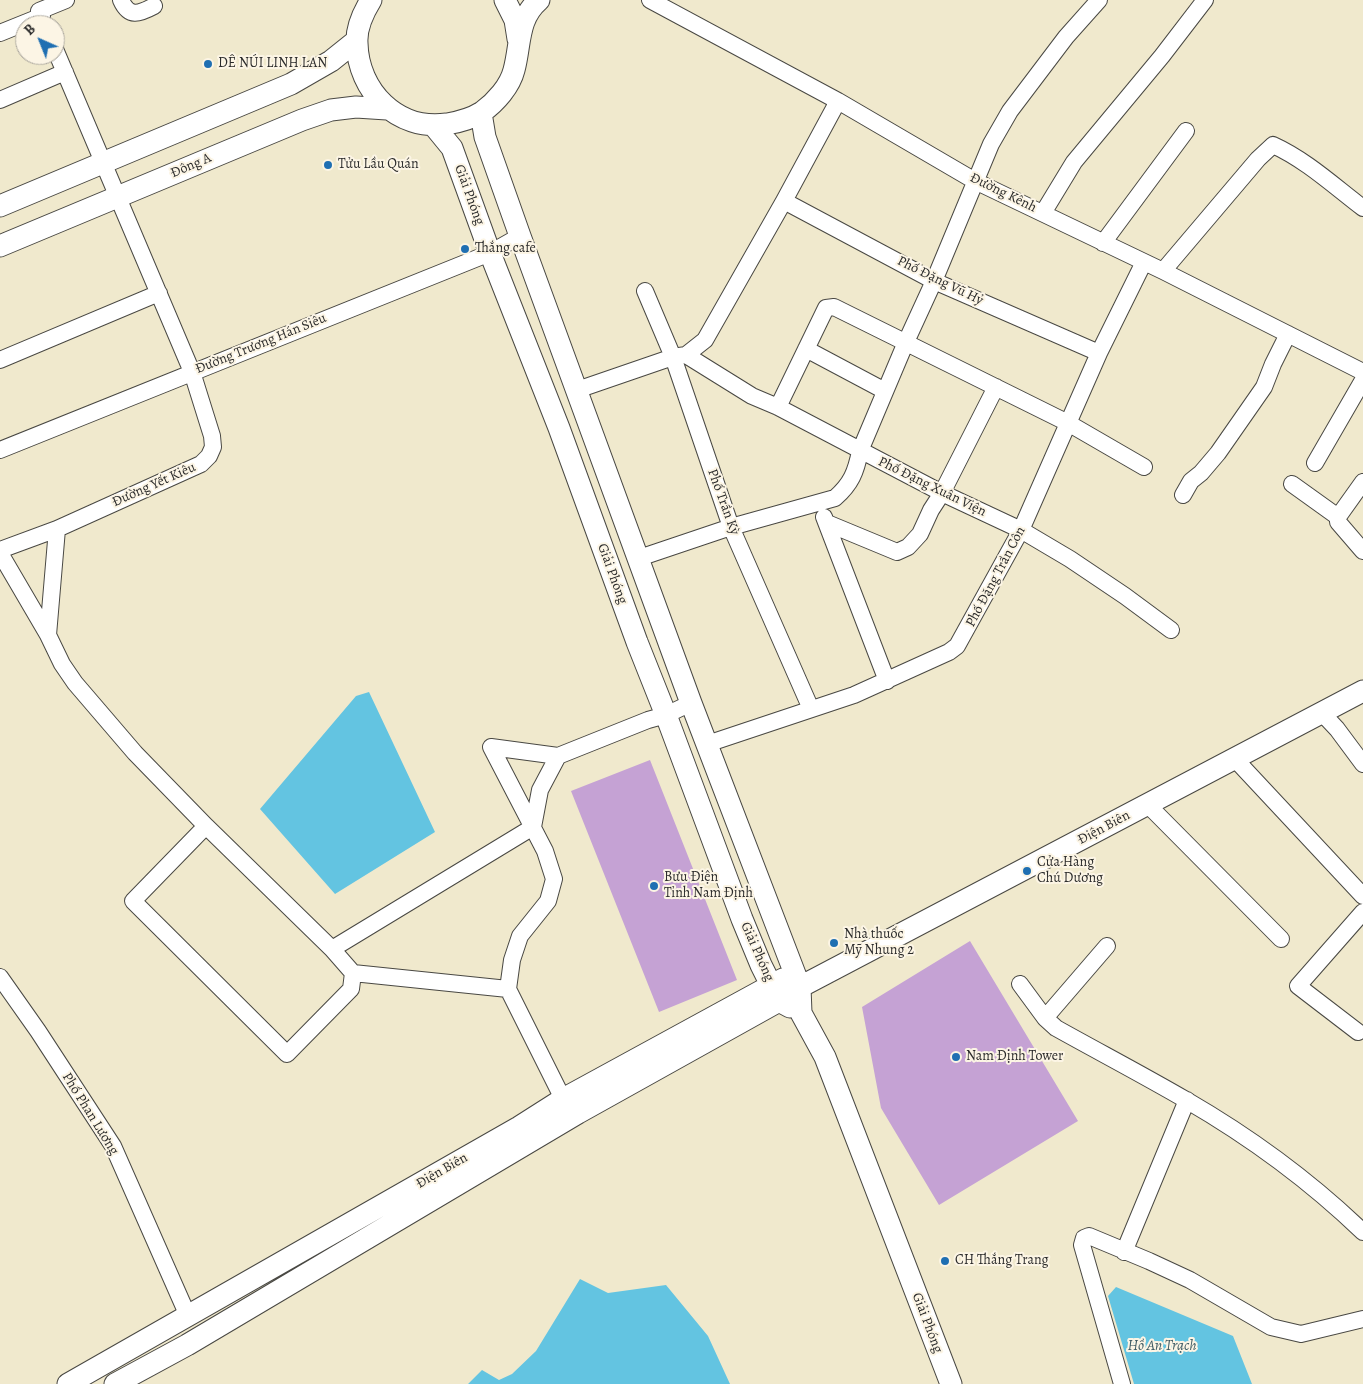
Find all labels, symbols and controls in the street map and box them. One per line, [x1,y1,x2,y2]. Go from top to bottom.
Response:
north arrow [15,15,65,65]
text: B [20,20,40,39]
place label: DÊ NÚI LINH LAN [218,56,327,72]
marker: DÊ NÚI LINH LAN [202,58,214,70]
street label: Đông A [168,150,214,182]
place label: Tửu Lầu Quán [338,157,419,173]
marker: Tửu Lầu Quán [322,159,334,171]
street label: Giải Phóng [450,162,488,228]
street label: Đường Kênh [967,170,1039,216]
place label: Thắng cafe [475,241,536,257]
marker: Thắng cafe [459,243,471,255]
street label: Phố Đặng Vũ Hỷ [894,253,986,309]
street label: Đường Trương Hán Siêu [193,310,329,378]
street label: Phố Đặng Xuân Viện [875,454,989,520]
street label: Đường Yết Kiêu [110,459,198,511]
street label: Phố Trần Kỳ [703,467,743,537]
street label: Phố Đặng Trần Côn [962,524,1030,630]
street label: Giải Phóng [593,541,631,607]
street label: Điện Biên [1075,807,1133,849]
place label: Cửa Hàng Chú Dương [1037,855,1103,888]
marker: Cửa Hàng Chú Dương [1021,865,1033,877]
place label: Bưu Điện Tỉnh Nam Định [664,870,753,902]
marker: Bưu Điện Tỉnh Nam Định [648,880,660,892]
street label: Giải Phóng [736,920,778,984]
place label: Nhà thuốc Mỹ Nhung 2 [844,927,914,960]
marker: Nhà thuốc Mỹ Nhung 2 [828,937,840,949]
place label: Nam Định Tower [966,1049,1063,1065]
marker: Nam Định Tower [950,1051,962,1063]
street label: Phố Phan Lương [58,1070,122,1158]
street label: Điện Biên [413,1150,471,1192]
place label: CH Thắng Trang [955,1253,1049,1269]
marker: CH Thắng Trang [939,1255,951,1267]
street label: Giải Phóng [908,1291,946,1355]
water label: Hồ An Trạch [1127,1337,1197,1355]

